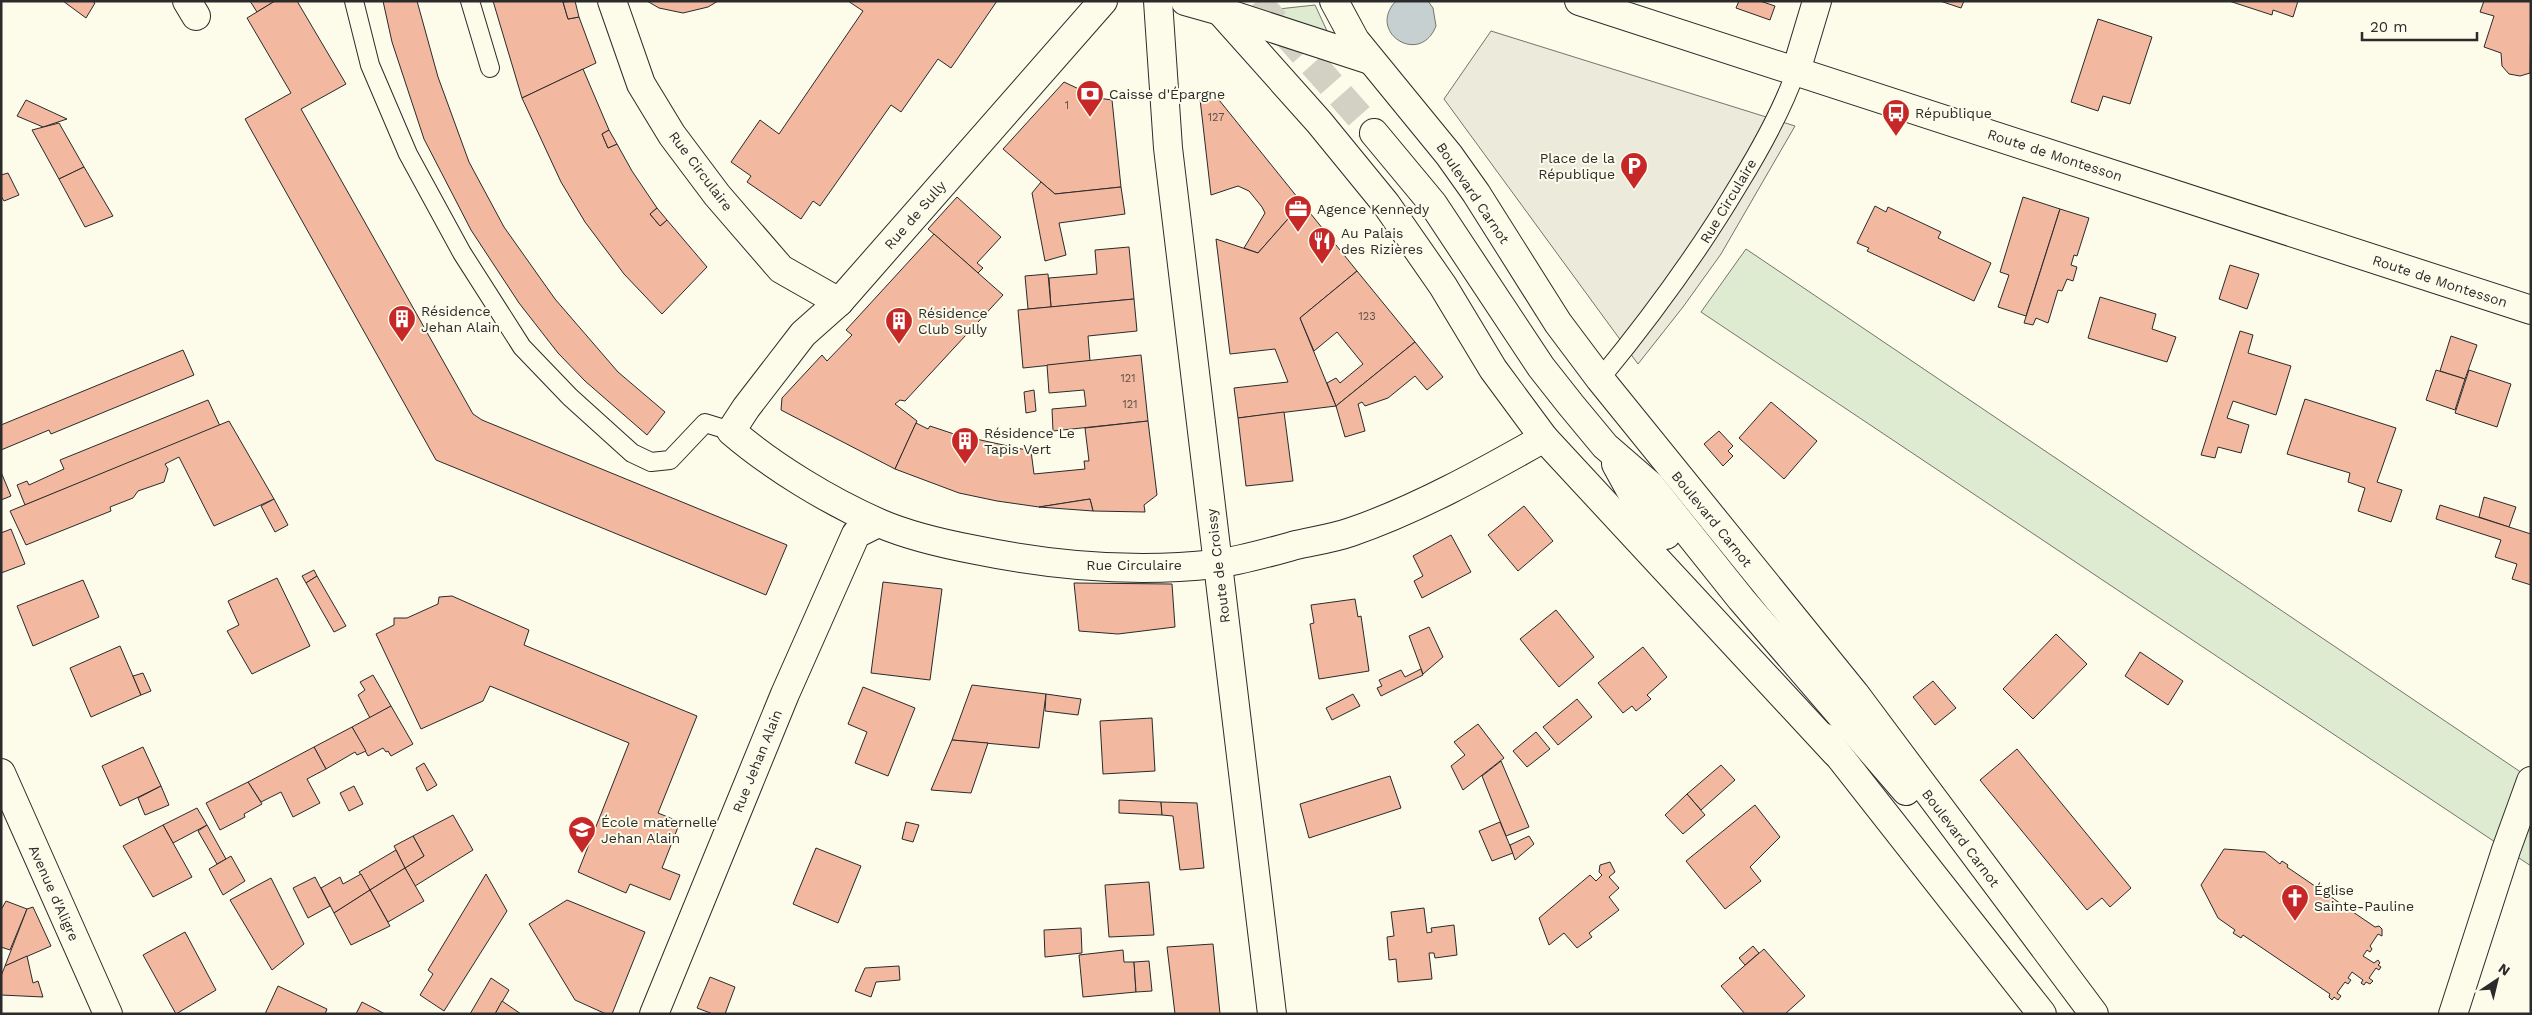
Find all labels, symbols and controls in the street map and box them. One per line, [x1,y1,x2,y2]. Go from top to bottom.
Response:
scale bar [2362,10,2477,42]
text: 20 m [2370,18,2408,36]
bank icon: Caisse d'Épargne [1075,79,1105,118]
place label: Caisse d'Épargne [1109,86,1225,102]
bus stop icon: République [1881,98,1911,137]
house number: 1 [1065,99,1069,112]
place label: République [1915,105,1992,121]
house number: 127 [1208,111,1224,124]
street label: Route de Montesson [1985,126,2125,184]
street label: Rue Circulaire [666,128,736,214]
street label: Boulevard Carnot [1433,139,1513,247]
place label: Place de la République [1538,150,1615,182]
parking icon: Place de la République [1619,151,1649,190]
street label: Rue Circulaire [1697,156,1759,246]
street label: Rue de Sully [881,177,950,252]
office icon: Agence Kennedy [1283,194,1313,233]
place label: Agence Kennedy [1317,201,1430,217]
place label: Au Palais des Rizières [1341,225,1423,257]
restaurant icon: Au Palais des Rizières [1307,226,1337,265]
street label: Route de Montesson [2370,252,2510,310]
place label: Résidence Jehan Alain [421,303,500,335]
building icon: Résidence Jehan Alain [387,304,417,343]
place label: Résidence Club Sully [918,305,988,337]
building icon: Résidence Club Sully [884,306,914,345]
house number: 123 [1358,310,1376,323]
house number: 121 [1121,372,1136,385]
house number: 121 [1123,398,1138,411]
place label: Résidence Le Tapis Vert [984,425,1075,457]
building icon: Résidence Le Tapis Vert [950,426,980,465]
street label: Boulevard Carnot [1669,468,1756,570]
street label: Route de Croissy [1203,507,1233,624]
street label: Rue Circulaire [1086,557,1182,573]
street label: Rue Jehan Alain [729,707,785,815]
street label: Boulevard Carnot [1919,786,2003,890]
place label: École maternelle Jehan Alain [601,814,717,846]
school or university icon: École maternelle Jehan Alain [567,815,597,854]
street label: Avenue d'Aligre [26,843,82,943]
place label: Église Sainte-Pauline [2314,882,2414,914]
church icon: Église Sainte-Pauline [2280,883,2310,922]
north arrow [2472,955,2522,1005]
text: N [2496,960,2513,979]

